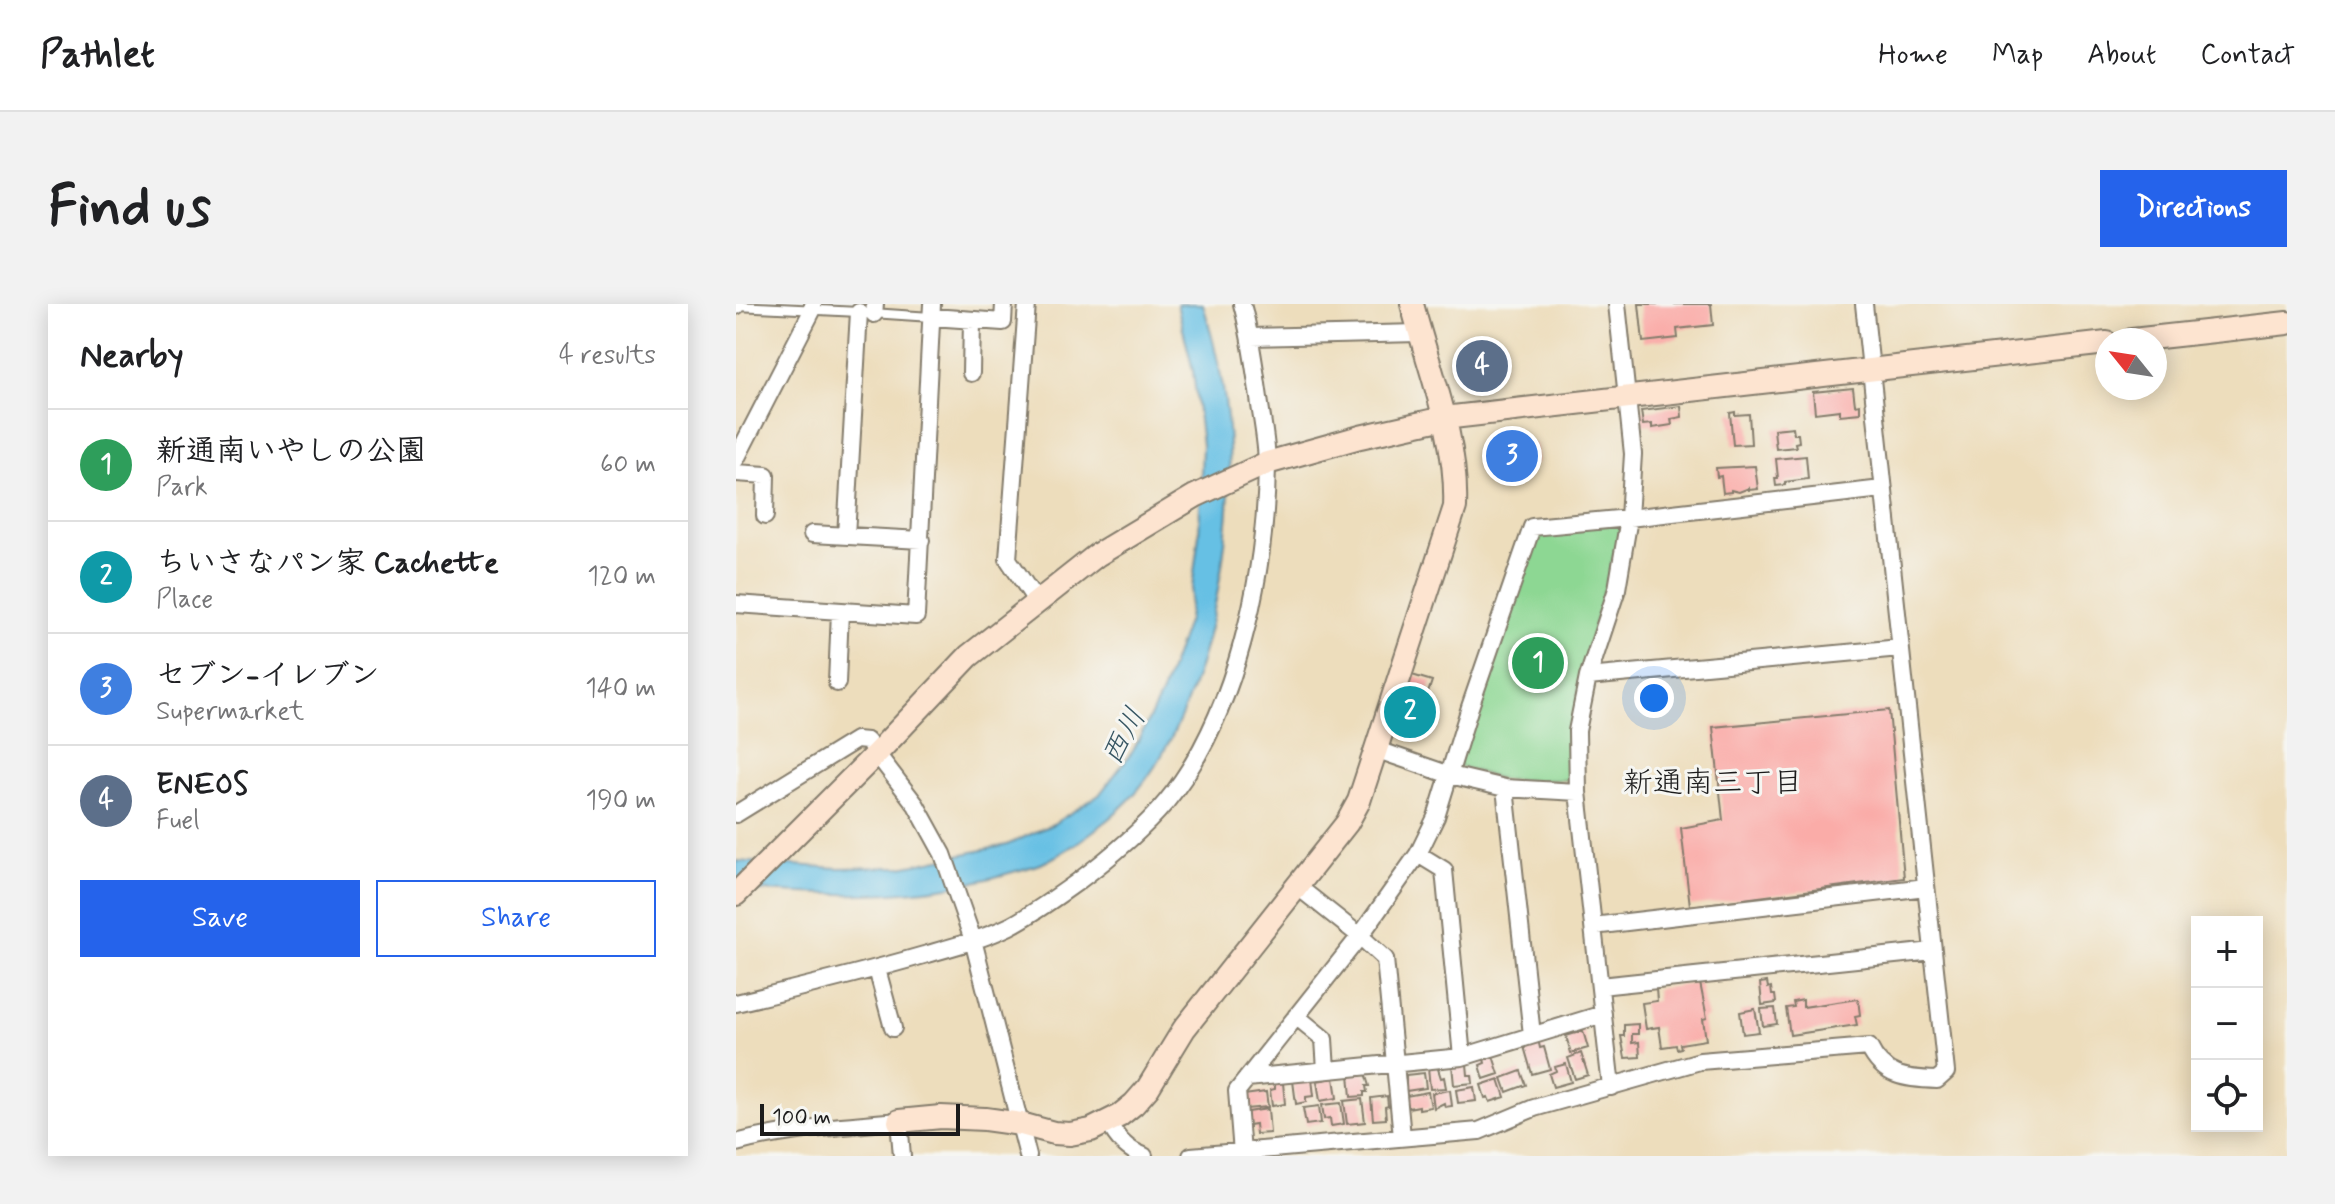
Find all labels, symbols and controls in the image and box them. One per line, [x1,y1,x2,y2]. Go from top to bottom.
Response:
text: Pathlet [40,31,155,80]
text: Home [1878,37,1948,74]
text: Map [1992,37,2043,74]
text: About [2087,37,2156,74]
text: Contact [2200,37,2295,74]
button: Directions [2100,170,2287,247]
text: Find us [48,172,211,245]
north arrow [2095,328,2167,400]
text: Nearby [80,334,184,379]
pin: 4 [1456,336,1508,396]
text: 4 results [559,339,656,373]
pin: 3 [1486,426,1538,486]
text: 新通南いやしの公園 [156,432,426,471]
text: 1 [100,448,112,482]
text: 60 m [600,448,656,482]
text: Park [156,471,208,505]
text: ちいさなパン家 Cachette [156,544,499,583]
text: 2 [100,560,112,594]
text: 120 m [587,560,656,594]
text: Place [156,583,213,617]
pin: 1 [1512,633,1564,693]
text: セブン-イレブン [156,656,379,695]
text: 3 [100,672,112,706]
text: 140 m [585,672,656,706]
your location [1634,678,1674,718]
pin: 2 [1384,682,1436,742]
text: Supermarket [156,695,304,729]
water label: 西川 [1093,701,1156,772]
district label: 新通南三丁目 [1623,764,1803,803]
text: ENEOS [156,765,248,804]
text: 4 [98,784,114,818]
text: 190 m [586,784,656,818]
text: Fuel [156,804,200,838]
button: Save [80,880,360,957]
button: Share [376,880,656,957]
map controls [2191,916,2263,1132]
button: + [2191,916,2263,988]
button: − [2191,988,2263,1060]
button: locate [2191,1060,2263,1132]
scale bar [760,1100,960,1136]
text: 100 m [772,1104,831,1132]

